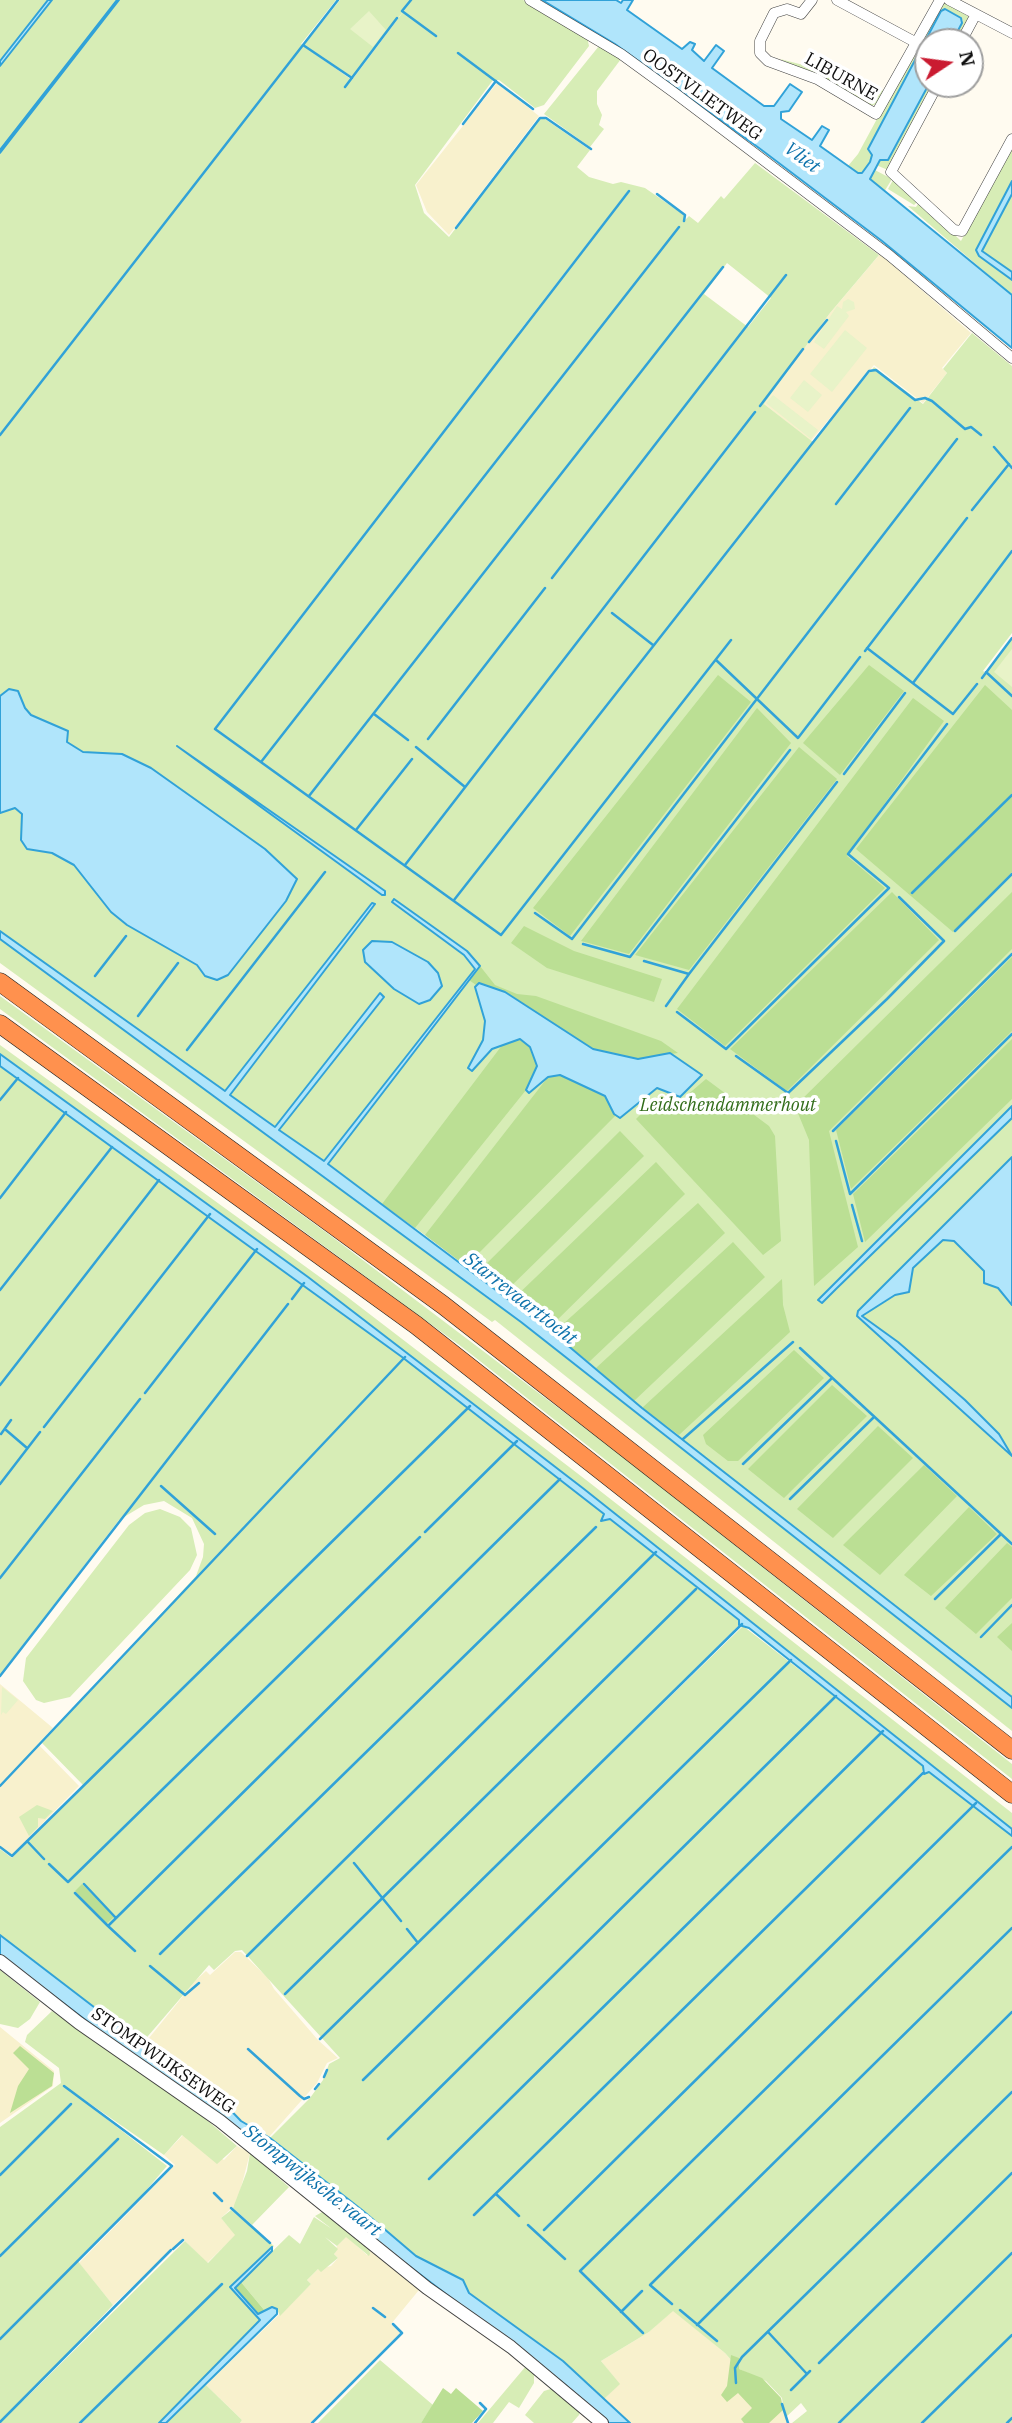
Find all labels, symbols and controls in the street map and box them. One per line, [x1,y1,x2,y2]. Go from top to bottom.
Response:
north arrow [914,28,984,98]
street label: OOSTVLIETWEG [638,44,766,146]
street label: LIBURNE [801,48,881,106]
text: N [954,49,981,69]
water label: Vliet [780,138,824,178]
park label: Leidschendammerhout [640,1095,816,1117]
water label: Starrevaarttocht [459,1248,581,1350]
street label: STOMPWIJKSEWEG [87,2003,239,2119]
water label: Stompwijksche vaart [238,2120,386,2242]

